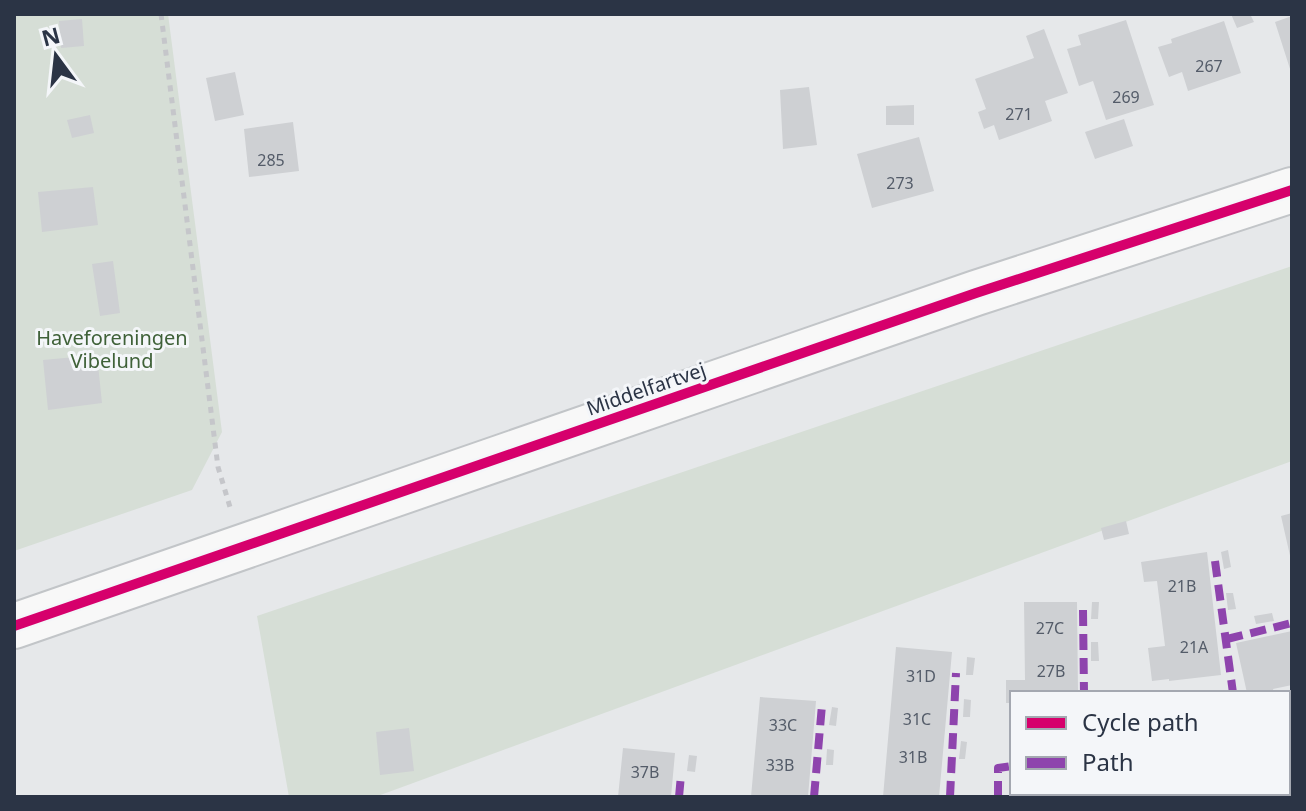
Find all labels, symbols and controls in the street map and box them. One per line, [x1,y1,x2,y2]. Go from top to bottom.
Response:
north arrow [16,16,96,96]
text: N [38,19,63,53]
house number: 267 [1195,55,1223,77]
house number: 269 [1112,86,1140,108]
house number: 271 [1005,103,1033,125]
house number: 285 [257,149,285,171]
house number: 273 [886,172,914,194]
park label: Haveforeningen Vibelund [36,324,188,374]
street label: Middelfartvej [583,355,709,422]
house number: 21B [1168,575,1196,597]
house number: 27C [1036,617,1064,639]
house number: 21A [1180,636,1209,658]
house number: 27B [1037,660,1065,682]
house number: 31D [906,665,936,687]
legend [1010,691,1290,795]
text: Cycle path [1082,705,1199,738]
house number: 31C [903,708,931,730]
house number: 33C [769,714,797,736]
text: Path [1082,745,1133,778]
house number: 31B [899,746,927,768]
house number: 33B [766,754,794,776]
house number: 37B [631,761,659,783]

